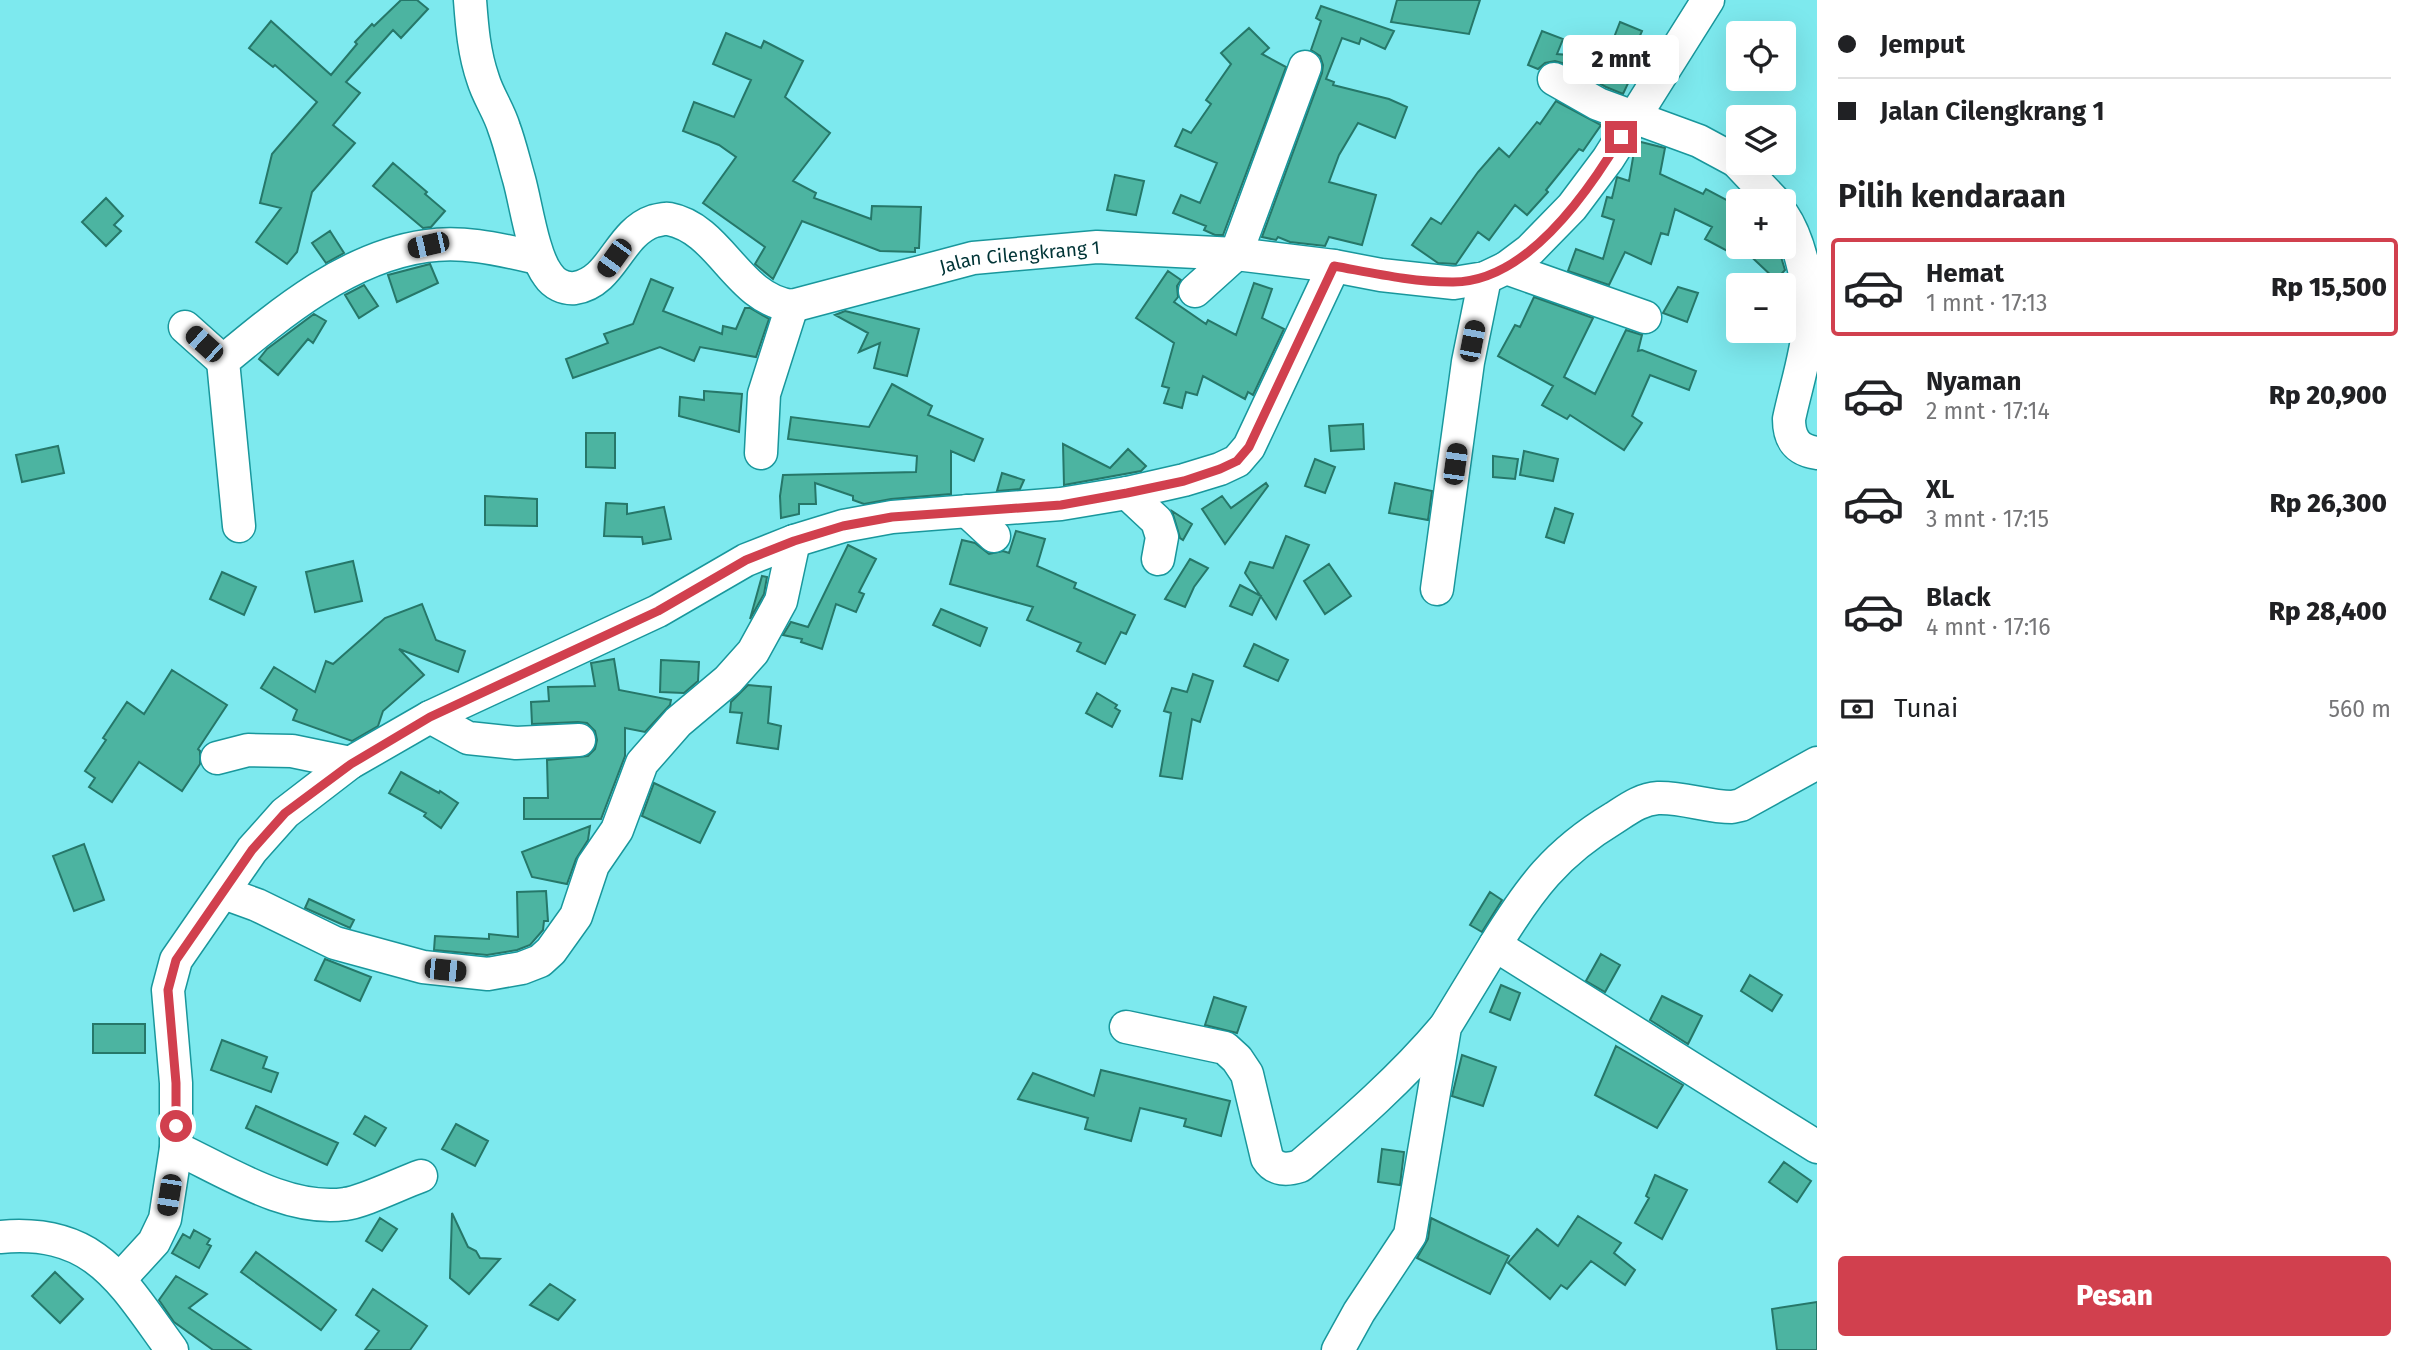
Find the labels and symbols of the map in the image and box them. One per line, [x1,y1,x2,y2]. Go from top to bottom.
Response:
callout: 2 mnt [1563,36,1679,85]
route end [1605,121,1637,153]
car [406,230,451,260]
car [594,235,635,281]
street label: Jalan Cilengkrang 1 [937,236,1101,278]
car [1458,318,1487,364]
car [182,322,227,366]
car [1442,442,1469,486]
car [424,957,467,983]
route start [160,1110,192,1142]
car [156,1173,183,1217]

